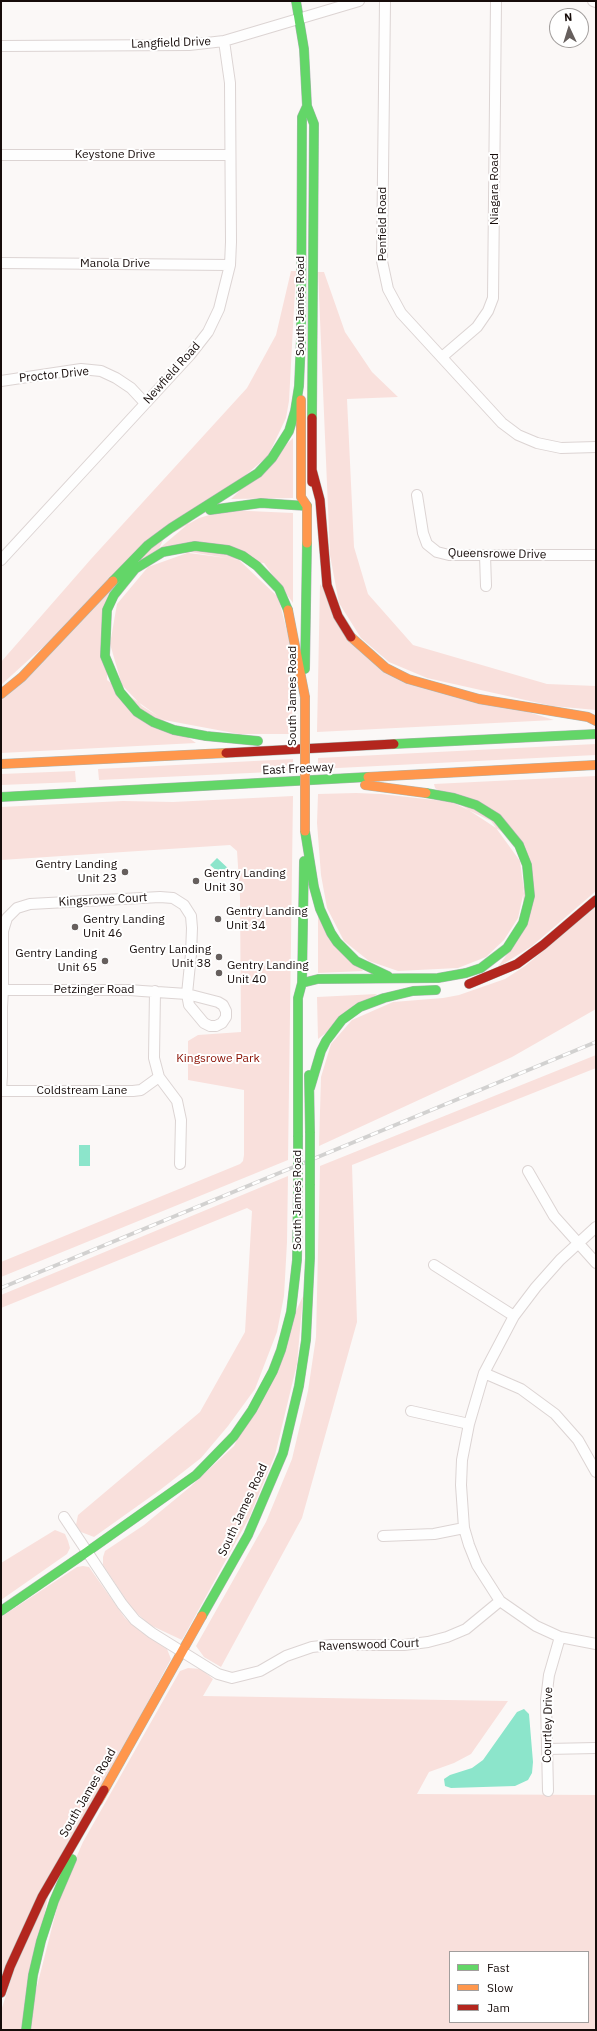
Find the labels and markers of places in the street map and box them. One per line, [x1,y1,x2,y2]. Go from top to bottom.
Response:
place label: Gentry Landing Unit 23 [35,858,117,886]
marker: Gentry Landing Unit 23 [120,867,130,877]
place label: Gentry Landing Unit 30 [204,867,286,895]
marker: Gentry Landing Unit 30 [191,876,201,886]
place label: Gentry Landing Unit 34 [226,905,308,933]
place label: Gentry Landing Unit 46 [83,913,165,941]
marker: Gentry Landing Unit 34 [213,914,223,924]
marker: Gentry Landing Unit 46 [70,922,80,932]
place label: Gentry Landing Unit 38 [129,943,211,971]
place label: Gentry Landing Unit 65 [15,947,97,975]
marker: Gentry Landing Unit 38 [214,952,224,962]
marker: Gentry Landing Unit 65 [100,956,110,966]
place label: Gentry Landing Unit 40 [227,959,309,987]
marker: Gentry Landing Unit 40 [214,968,224,978]

